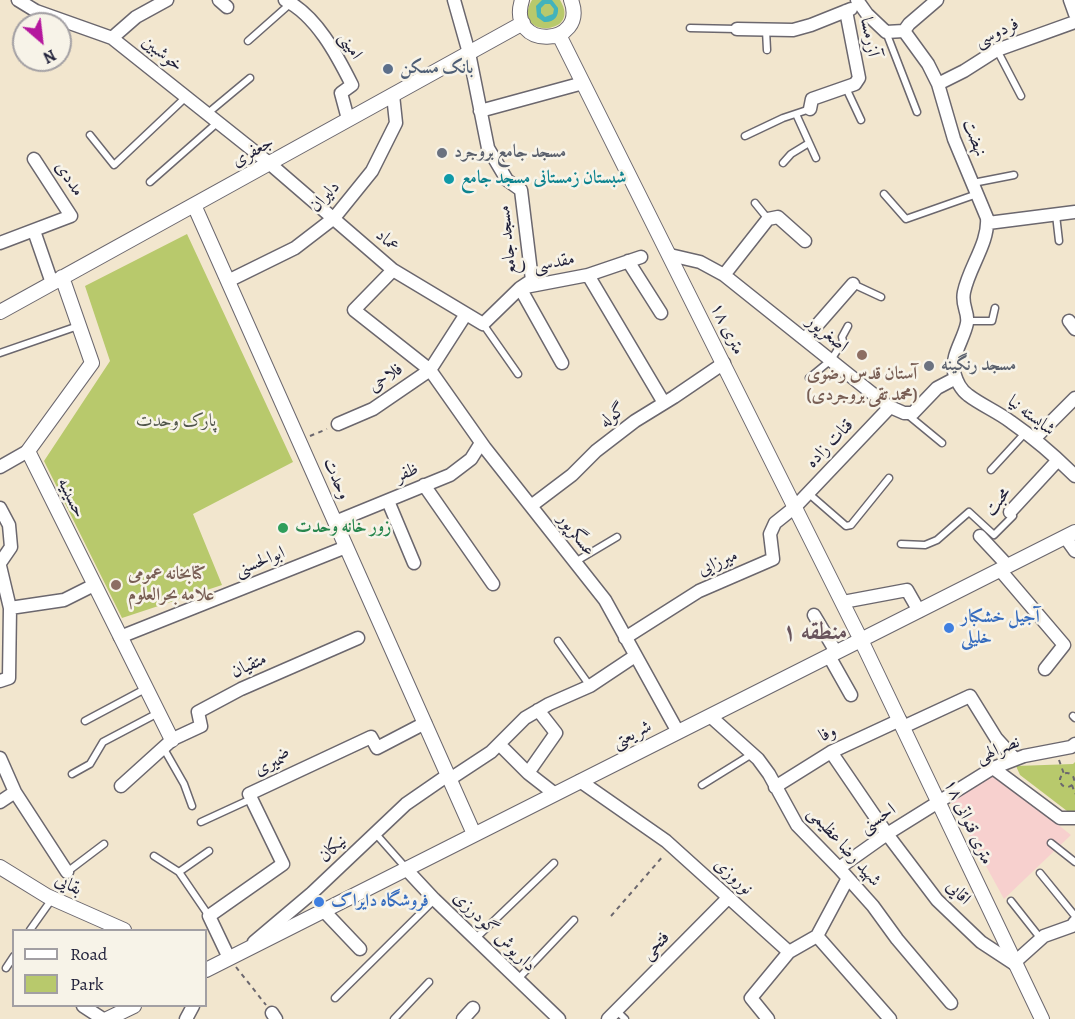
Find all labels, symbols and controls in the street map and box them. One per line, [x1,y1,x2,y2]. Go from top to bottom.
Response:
north arrow [12,12,72,72]
street label: فردوسی [972,13,1022,53]
street label: آزرمسا [855,15,883,59]
street label: امینی [333,28,367,64]
street label: خوشبین [137,31,187,77]
text: N [39,44,60,69]
place label: بانک مسکن [400,58,473,80]
marker: بانک مسکن [381,62,395,76]
street label: نهضت [957,116,991,160]
street label: جعفری [228,132,278,172]
place label: مسجد جامع بروجرد [454,142,566,164]
marker: مسجد جامع بروجرد [435,146,449,160]
street label: مددی [50,157,88,201]
place label: شبستان زمستانی مسجد جامع [461,168,626,190]
marker: شبستان زمستانی مسجد جامع [442,172,456,186]
street label: دلیران [305,177,345,217]
street label: مسجد جامع [494,204,522,276]
street label: عماد [371,225,403,257]
street label: مقدسی [532,248,576,278]
street label: ۱۸ متری [705,299,749,359]
street label: اصغرپور [802,311,852,357]
marker: آستان قدس رضوی (محمد تقی بروجردی) [855,348,869,362]
place label: مسجد رنگینه [941,355,1016,377]
street label: فلاحی [364,359,408,397]
marker: مسجد رنگینه [922,359,936,373]
place label: آستان قدس رضوی (محمد تقی بروجردی) [806,364,918,406]
street label: شایسته نیا [1003,391,1059,441]
street label: گوله [595,399,631,433]
park label: پارک وحدت [136,411,216,433]
street label: قنات زاده [801,415,859,473]
street label: وحدت [317,455,355,503]
street label: ظفر [392,459,422,487]
street label: حسینیه [52,474,90,522]
street label: محبت [980,483,1016,521]
street label: عسگرپور [552,509,600,561]
place label: زور خانه وحدت [295,517,391,539]
marker: زور خانه وحدت [276,521,290,535]
street label: ابوالحسنی [232,542,288,582]
street label: میرزایی [695,545,741,581]
place label: کتابخانه عمومی علامه بحرالعلوم [128,564,214,606]
marker: کتابخانه عمومی علامه بحرالعلوم [109,578,123,592]
place label: آجیل خشکبار خلیلی [961,607,1040,650]
district label: منطقه ۱ [783,619,847,647]
marker: آجیل خشکبار خلیلی [942,621,956,635]
street label: متقیان [228,648,270,684]
street label: شریعتی [609,716,655,754]
street label: وفا [816,721,840,747]
street label: نصرالهی [973,731,1023,769]
street label: ضمیری [251,745,295,781]
street label: ۱۸ متری قنواتی [939,776,997,868]
street label: احسنی [856,799,900,839]
street label: شهید رضا عظیمی [802,803,886,891]
street label: نیکان [314,830,352,868]
street label: نوروزی [709,854,757,900]
street label: بقایی [51,869,85,901]
street label: اقایی [941,876,975,910]
street label: داریوش گودرزی [448,887,540,977]
place label: فروشگاه دایراک [331,891,429,913]
marker: فروشگاه دایراک [312,895,326,909]
street label: فتحی [637,927,675,965]
legend [12,929,207,1007]
text: Road [70,942,107,966]
text: Park [70,972,104,996]

